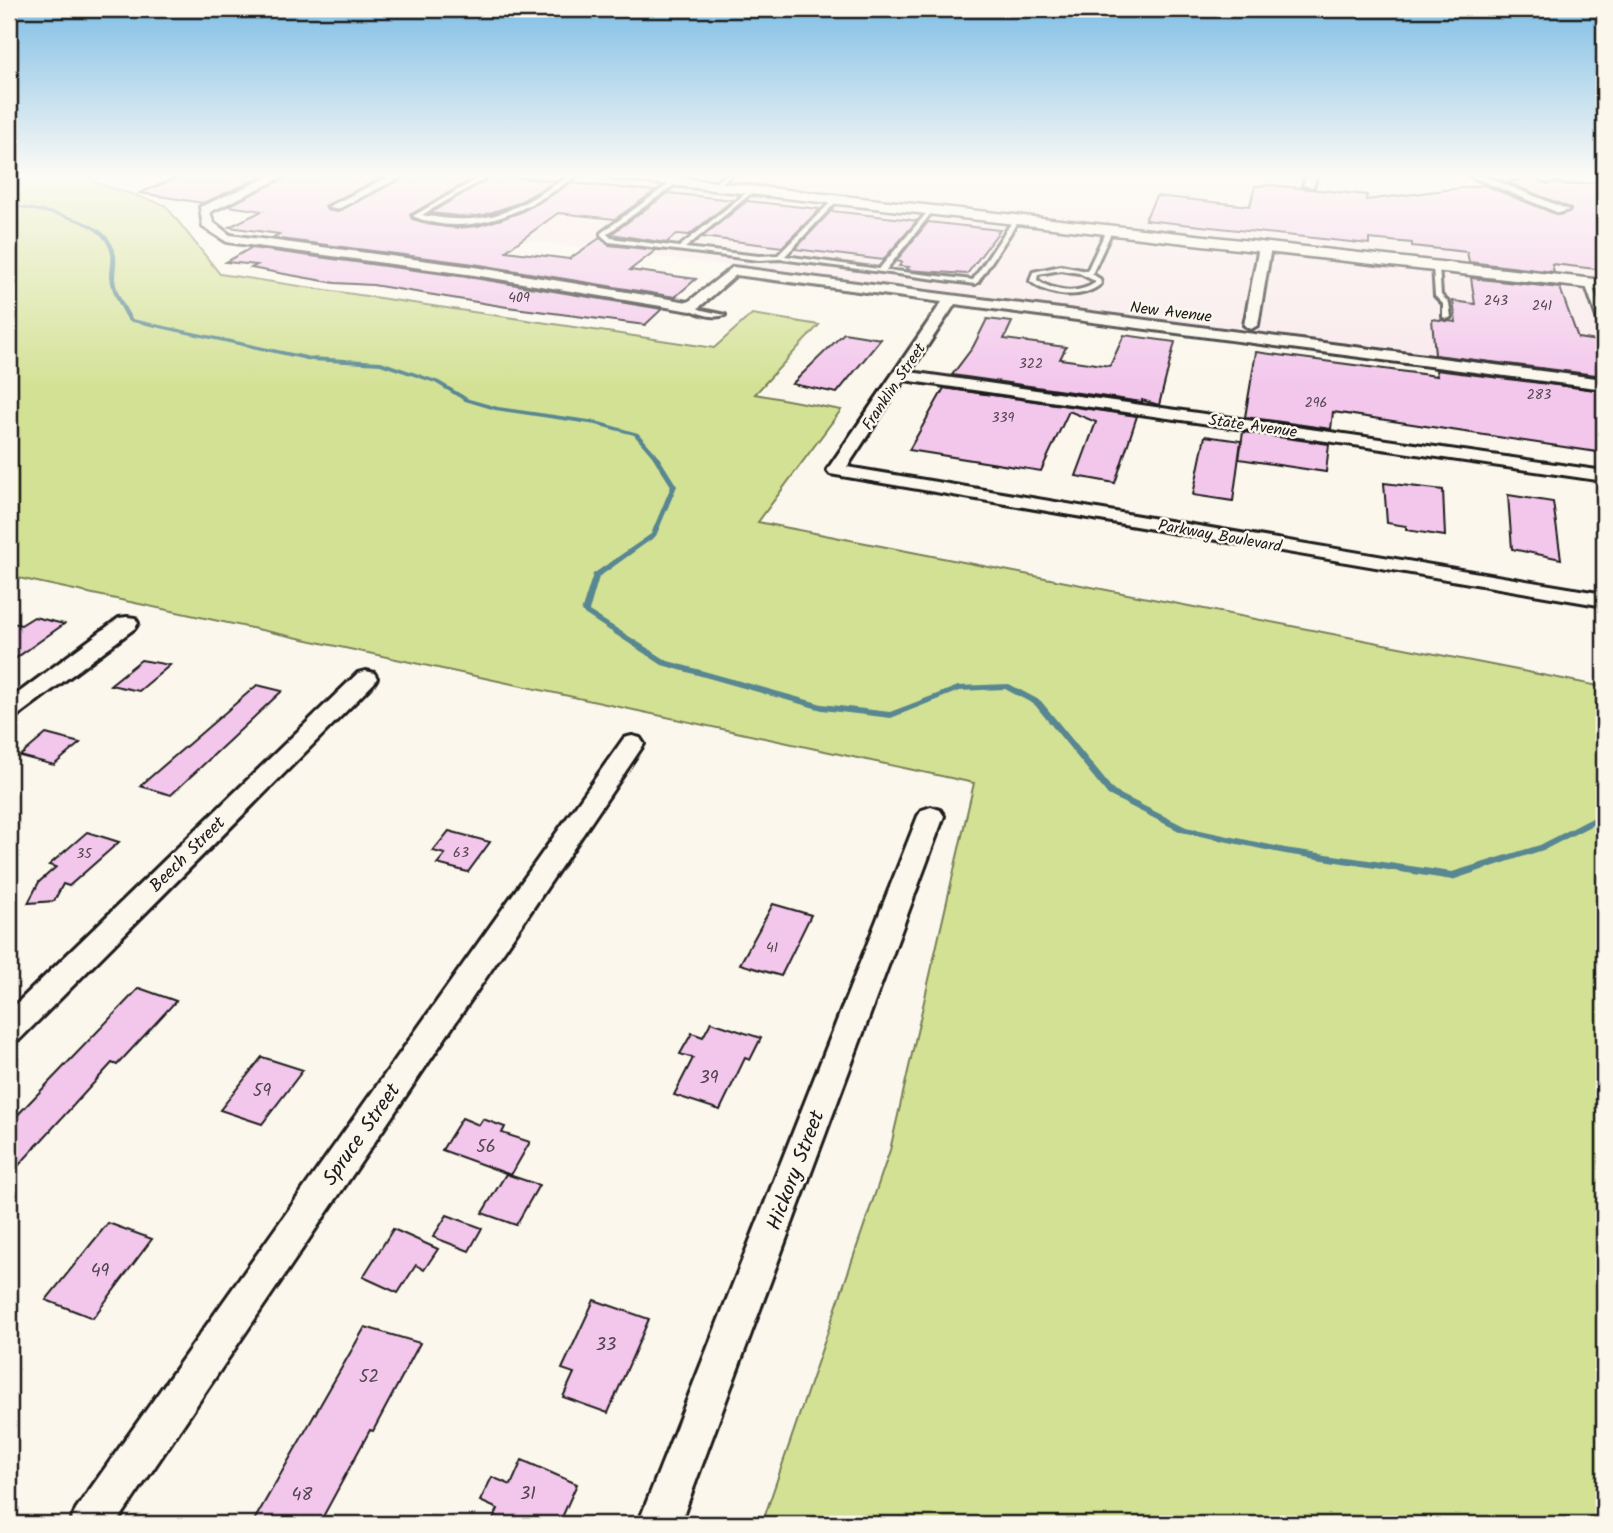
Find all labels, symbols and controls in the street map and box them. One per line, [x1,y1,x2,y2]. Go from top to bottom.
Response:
house number: 409 [508,287,530,309]
house number: 243 [1484,290,1508,312]
street label: New Avenue [1128,295,1213,330]
house number: 241 [1532,295,1552,317]
street label: Franklin Street [856,338,933,435]
house number: 322 [1019,353,1043,375]
house number: 283 [1527,384,1551,406]
house number: 296 [1305,392,1327,414]
house number: 339 [992,407,1015,429]
street label: State Avenue [1207,408,1299,445]
street label: Parkway Boulevard [1156,513,1284,560]
street label: Beech Street [143,809,234,900]
house number: 63 [453,842,469,864]
house number: 35 [76,843,93,865]
house number: 41 [766,937,778,959]
house number: 39 [699,1064,719,1093]
street label: Spruce Street [315,1076,410,1193]
house number: 59 [253,1077,271,1106]
street label: Hickory Street [758,1105,835,1235]
house number: 56 [476,1133,496,1162]
house number: 49 [91,1257,110,1286]
house number: 33 [596,1331,616,1360]
house number: 52 [359,1363,379,1392]
house number: 31 [520,1480,536,1509]
house number: 48 [292,1481,313,1510]

